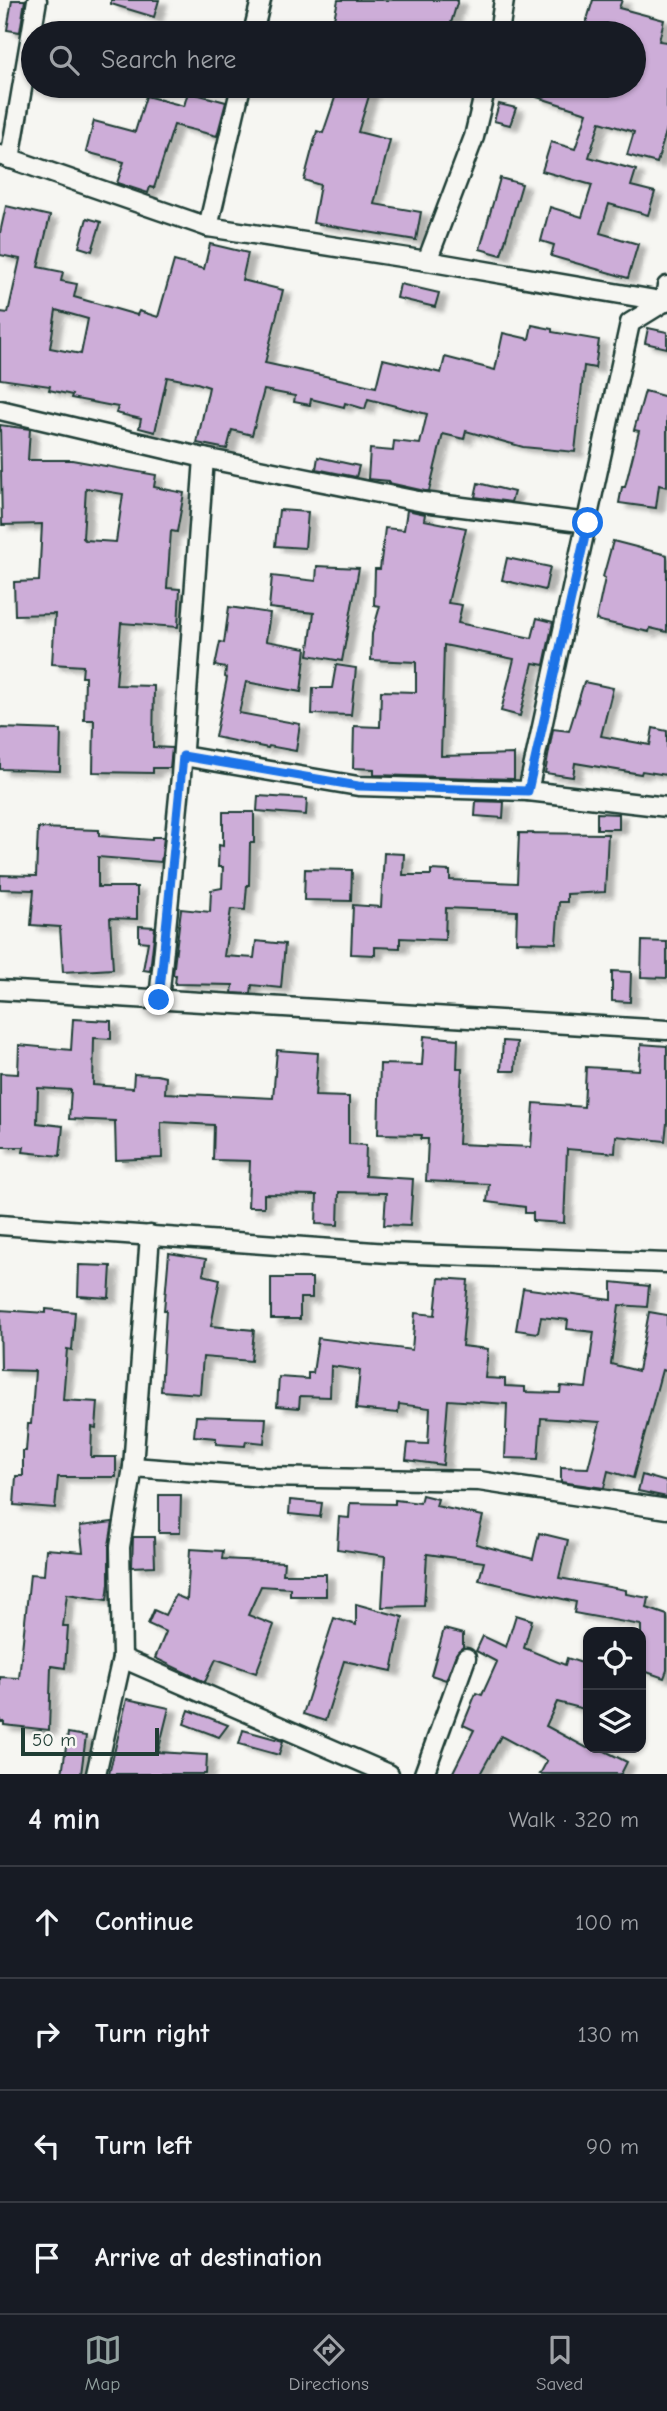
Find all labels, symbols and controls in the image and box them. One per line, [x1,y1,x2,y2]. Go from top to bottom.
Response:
search box [21,21,646,98]
icon: search [45,41,83,79]
text: Search here [101,45,236,75]
route start [572,507,603,538]
route end [143,984,174,1015]
map controls [583,1627,646,1753]
button: locate [583,1627,646,1690]
button: layers [583,1690,646,1753]
scale bar [21,1725,159,1757]
text: 50 m [32,1729,76,1751]
text: 4 min [28,1802,100,1837]
text: Walk · 320 m [509,1806,639,1833]
icon: ahead [28,1903,66,1941]
text: Continue [95,1907,193,1937]
text: 100 m [575,1909,639,1936]
icon: right [28,2015,66,2053]
text: Turn right [95,2019,209,2049]
text: 130 m [578,2021,639,2048]
icon: left [28,2127,66,2165]
text: Turn left [95,2131,192,2161]
text: 90 m [586,2133,639,2160]
icon: arrive [28,2239,66,2277]
text: Arrive at destination [95,2243,322,2273]
tab: Map [84,2331,122,2395]
tab: Directions [289,2331,369,2395]
tab: Saved [536,2331,583,2395]

